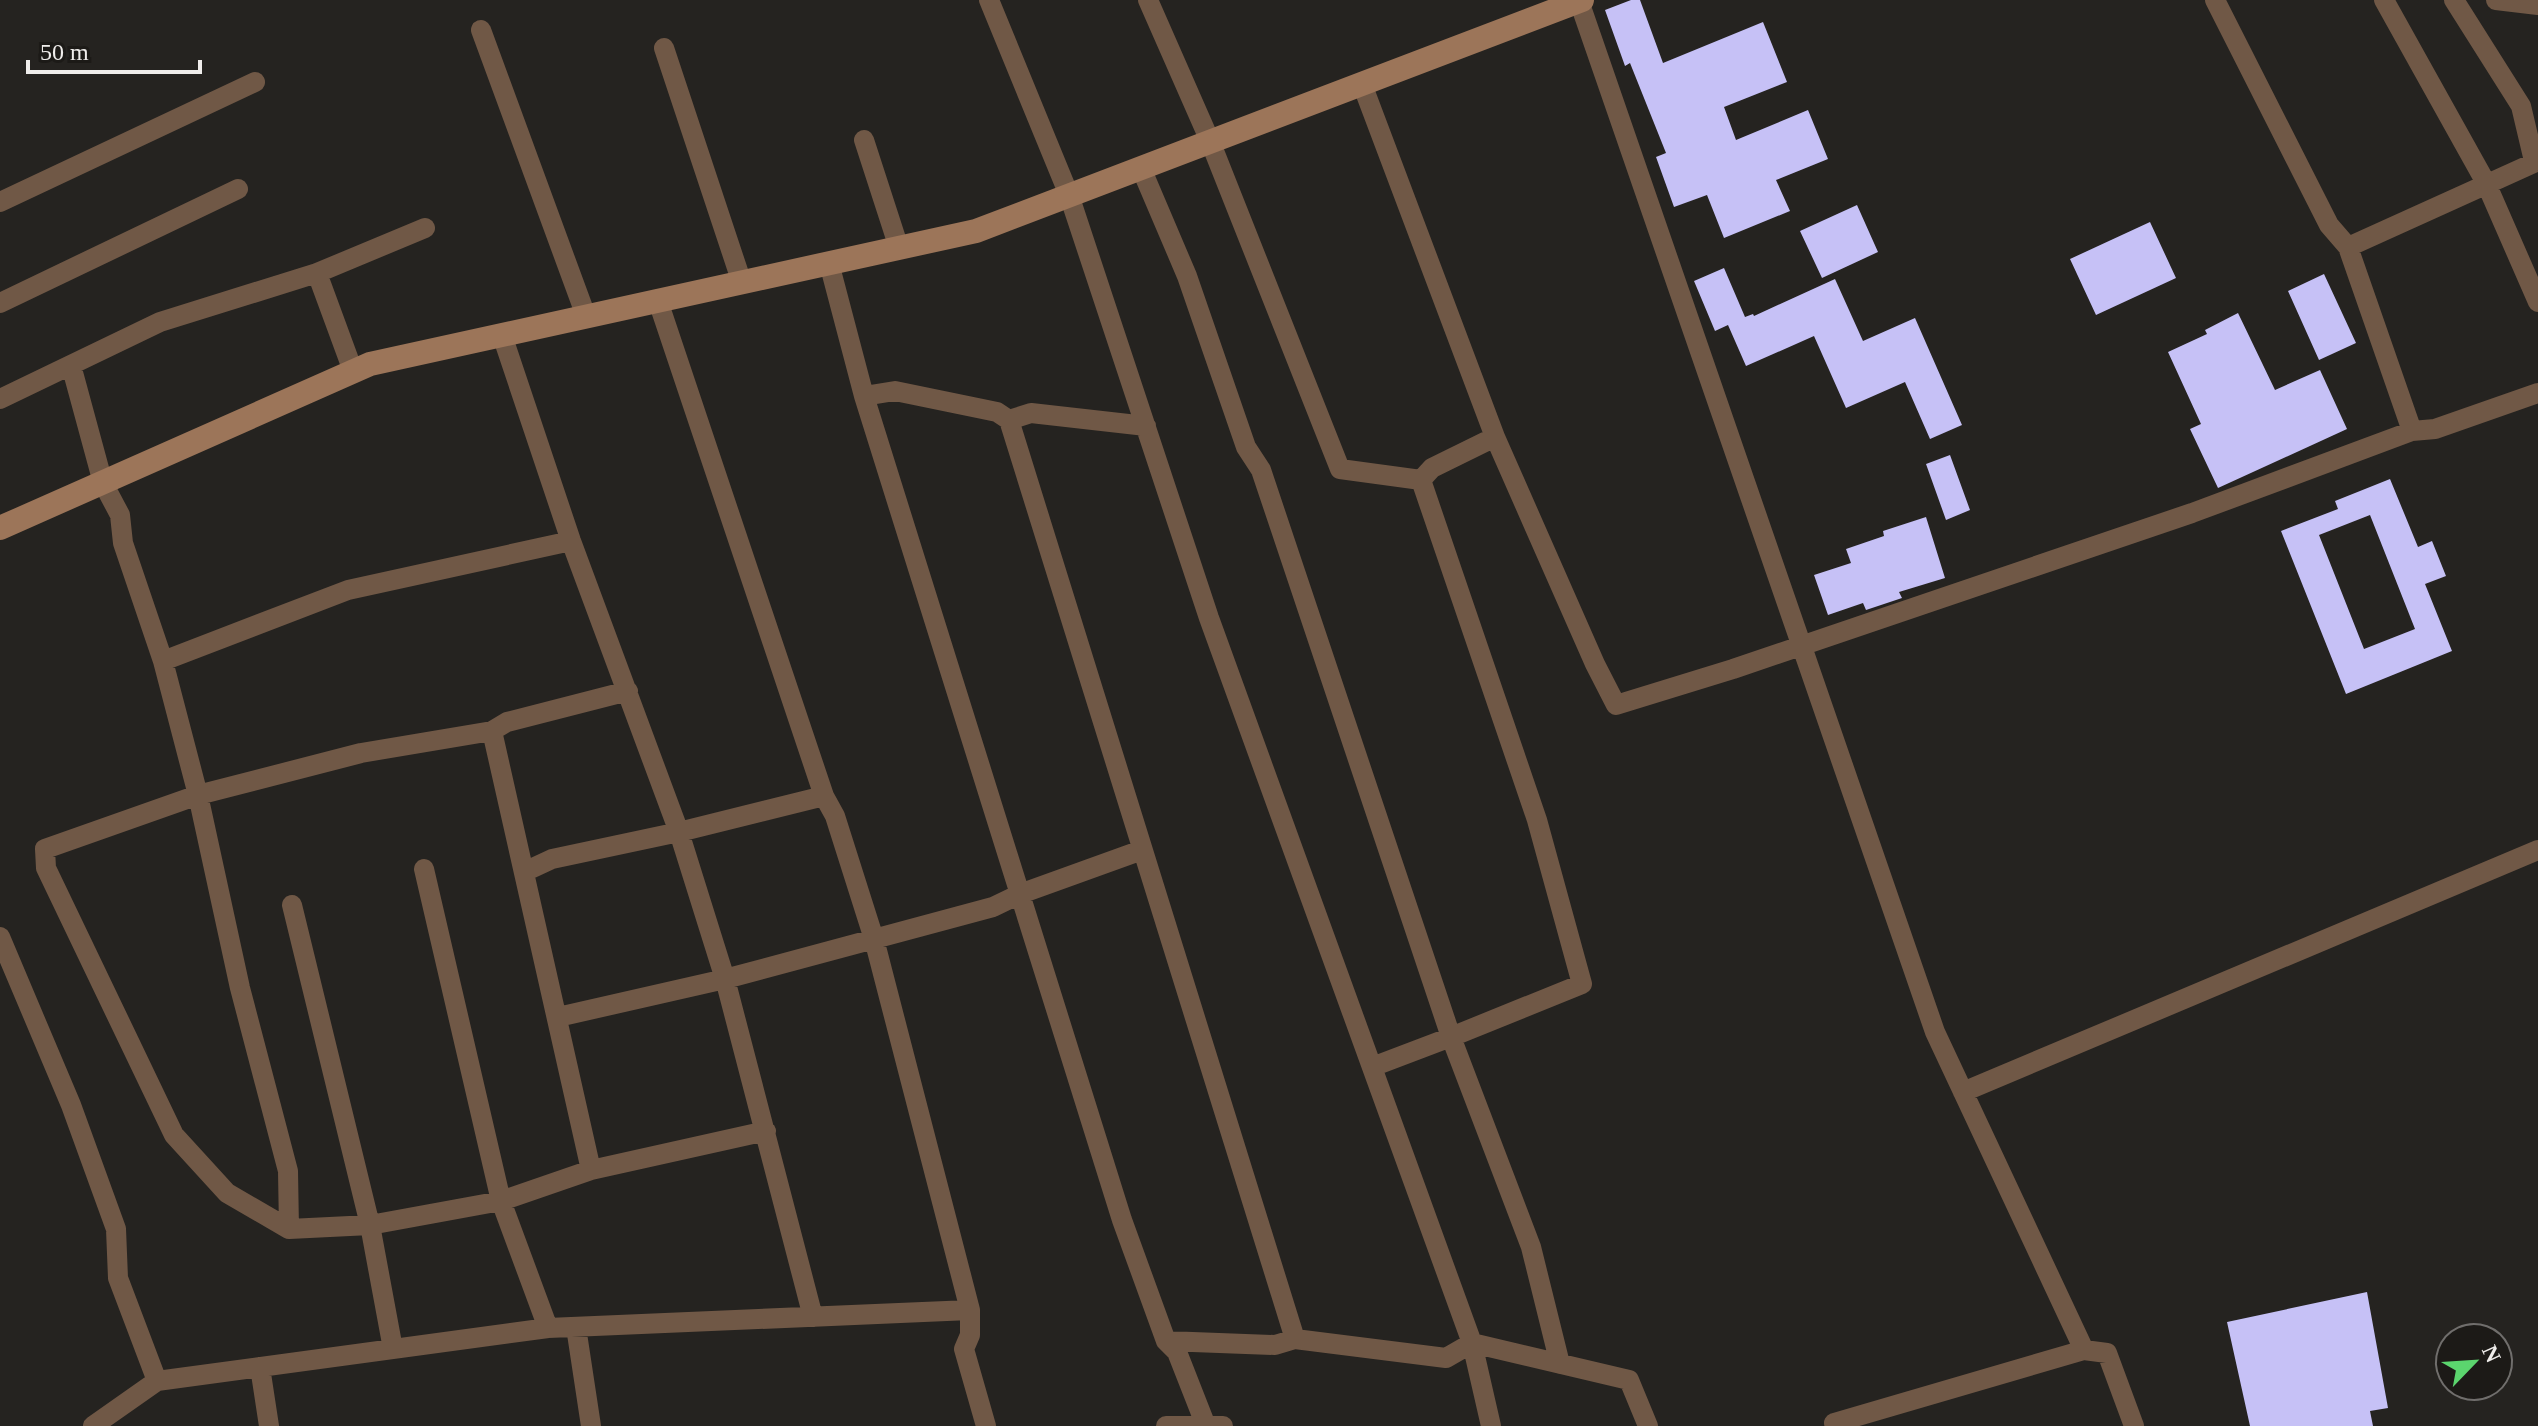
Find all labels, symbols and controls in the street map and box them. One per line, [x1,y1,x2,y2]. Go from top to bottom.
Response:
scale bar [28,24,200,74]
text: 50 m [40,39,89,65]
north arrow [2434,1322,2514,1402]
text: N [2477,1341,2506,1366]

